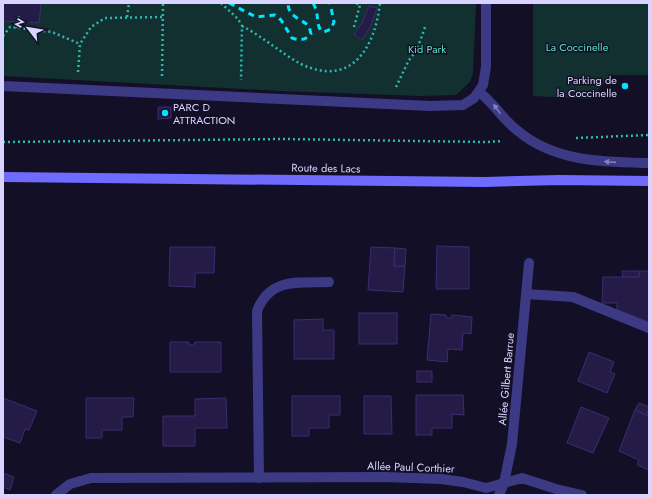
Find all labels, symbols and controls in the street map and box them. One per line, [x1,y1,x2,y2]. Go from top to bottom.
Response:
north arrow [8,8,48,48]
text: N [10,15,29,31]
park label: La Coccinelle [546,39,609,55]
park label: Kid Park [408,41,446,57]
place label: Parking de la Coccinelle [557,72,617,101]
marker: Parking de la Coccinelle [620,81,630,91]
place label: PARC D ATTRACTION [173,99,235,128]
one-way arrow [493,103,501,114]
marker: PARC D ATTRACTION [160,108,170,118]
one-way arrow [604,158,616,165]
street label: Route des Lacs [291,159,361,177]
street label: Allée Gilbert Barrue [494,332,518,426]
street label: Allée Paul Corthier [367,457,455,477]

